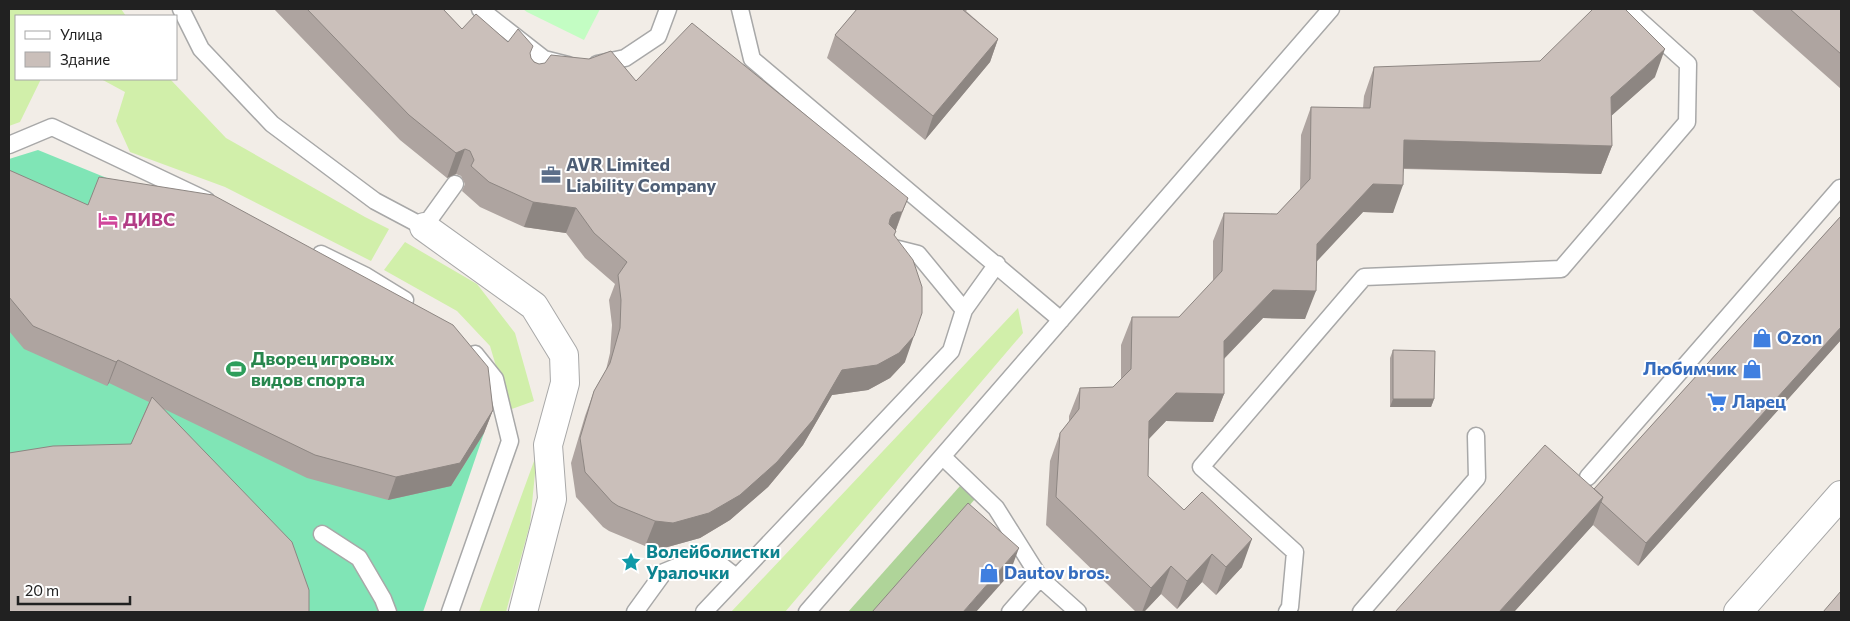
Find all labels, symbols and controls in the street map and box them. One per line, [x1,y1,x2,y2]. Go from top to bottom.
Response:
legend [15,15,178,80]
text: Улица [60,25,102,43]
text: Здание [60,50,110,68]
place label: AVR Limited Liability Company [566,153,717,196]
office icon: AVR Limited Liability Company [540,164,562,186]
place label: ДИВС [123,208,175,230]
hotel icon: ДИВС [97,209,119,231]
place label: Ozon [1777,326,1822,348]
shop icon: Ozon [1751,327,1773,349]
place label: Дворец игровых видов спорта [251,347,395,390]
place label: Любимчик [1643,357,1738,379]
sports icon: Дворец игровых видов спорта [225,358,247,380]
shop icon: Любимчик [1741,358,1763,380]
place label: Ларец [1732,390,1786,412]
supermarket icon: Ларец [1706,391,1728,413]
place label: Волейболистки Уралочки [646,540,780,583]
place icon: Волейболистки Уралочки [620,551,642,573]
place label: Dautov bros. [1004,561,1110,583]
shop icon: Dautov bros. [978,562,1000,584]
scale bar [18,574,130,606]
text: 20 m [25,581,59,599]

